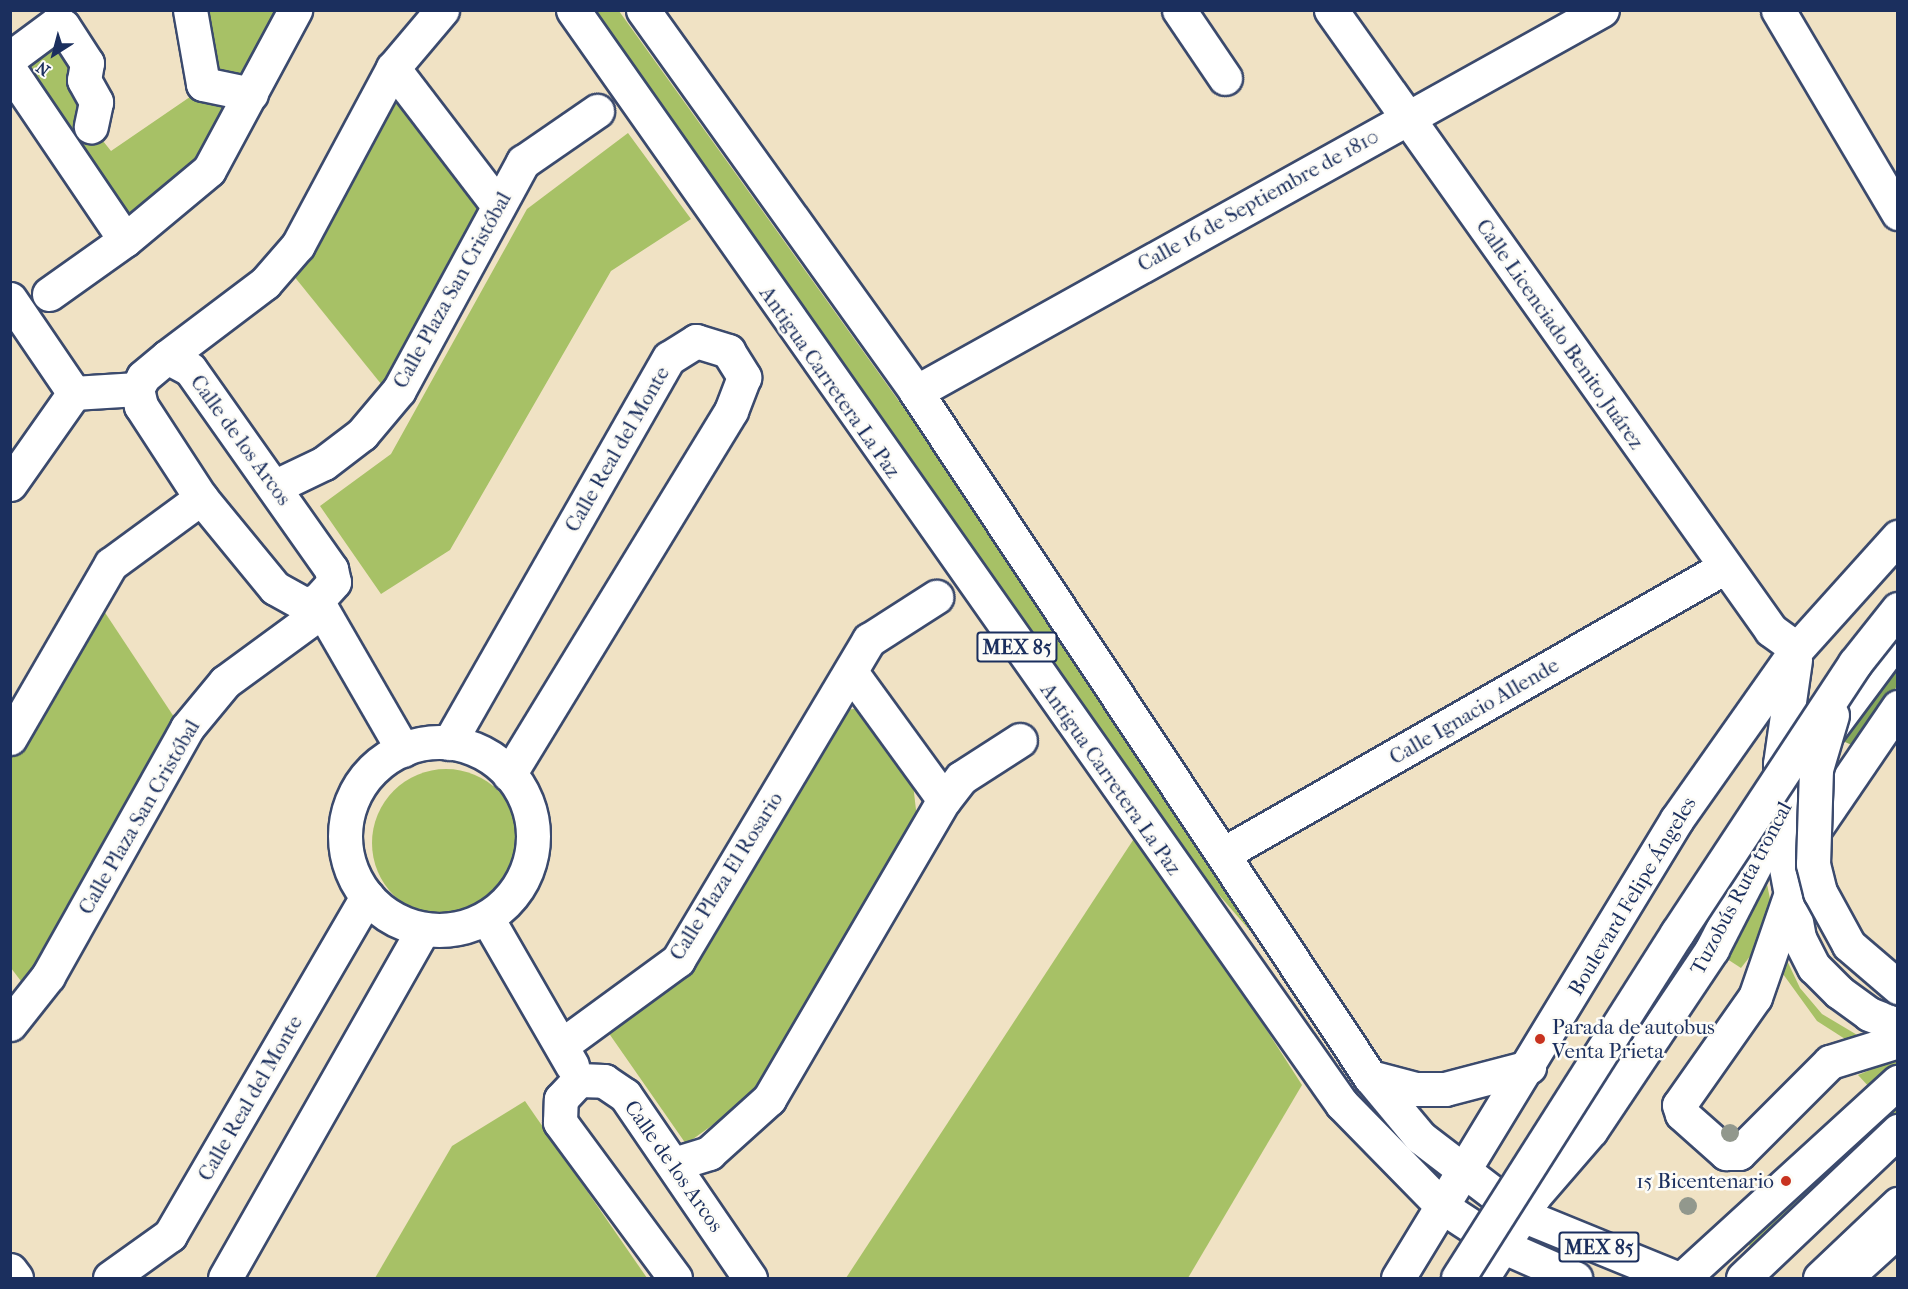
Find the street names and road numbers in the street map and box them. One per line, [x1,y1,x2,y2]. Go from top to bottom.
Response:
street label: Calle 16 de Septiembre de 1810 [1133,123,1383,277]
street label: Calle Plaza San Cristóbal [387,187,517,393]
street label: Calle Licenciado Benito Juárez [1471,214,1649,454]
street label: Antigua Carretera La Paz [754,281,906,483]
street label: Calle Real del Monte [559,362,675,536]
street label: Calle de los Arcos [185,370,297,510]
road number: MEX 85 [975,630,1059,664]
street label: Calle Ignacio Allende [1385,652,1563,770]
street label: Antigua Carretera La Paz [1035,678,1187,880]
street label: Calle Plaza San Cristóbal [73,715,205,919]
street label: Calle Plaza El Rosario [664,787,788,965]
street label: Boulevard Felipe Ángeles [1563,792,1701,1000]
street label: Tuzobús Ruta troncal [1685,797,1797,979]
street label: Calle Real del Monte [192,1011,308,1185]
street label: Calle de los Arcos [619,1095,729,1237]
road number: MEX 85 [1557,1230,1641,1264]

